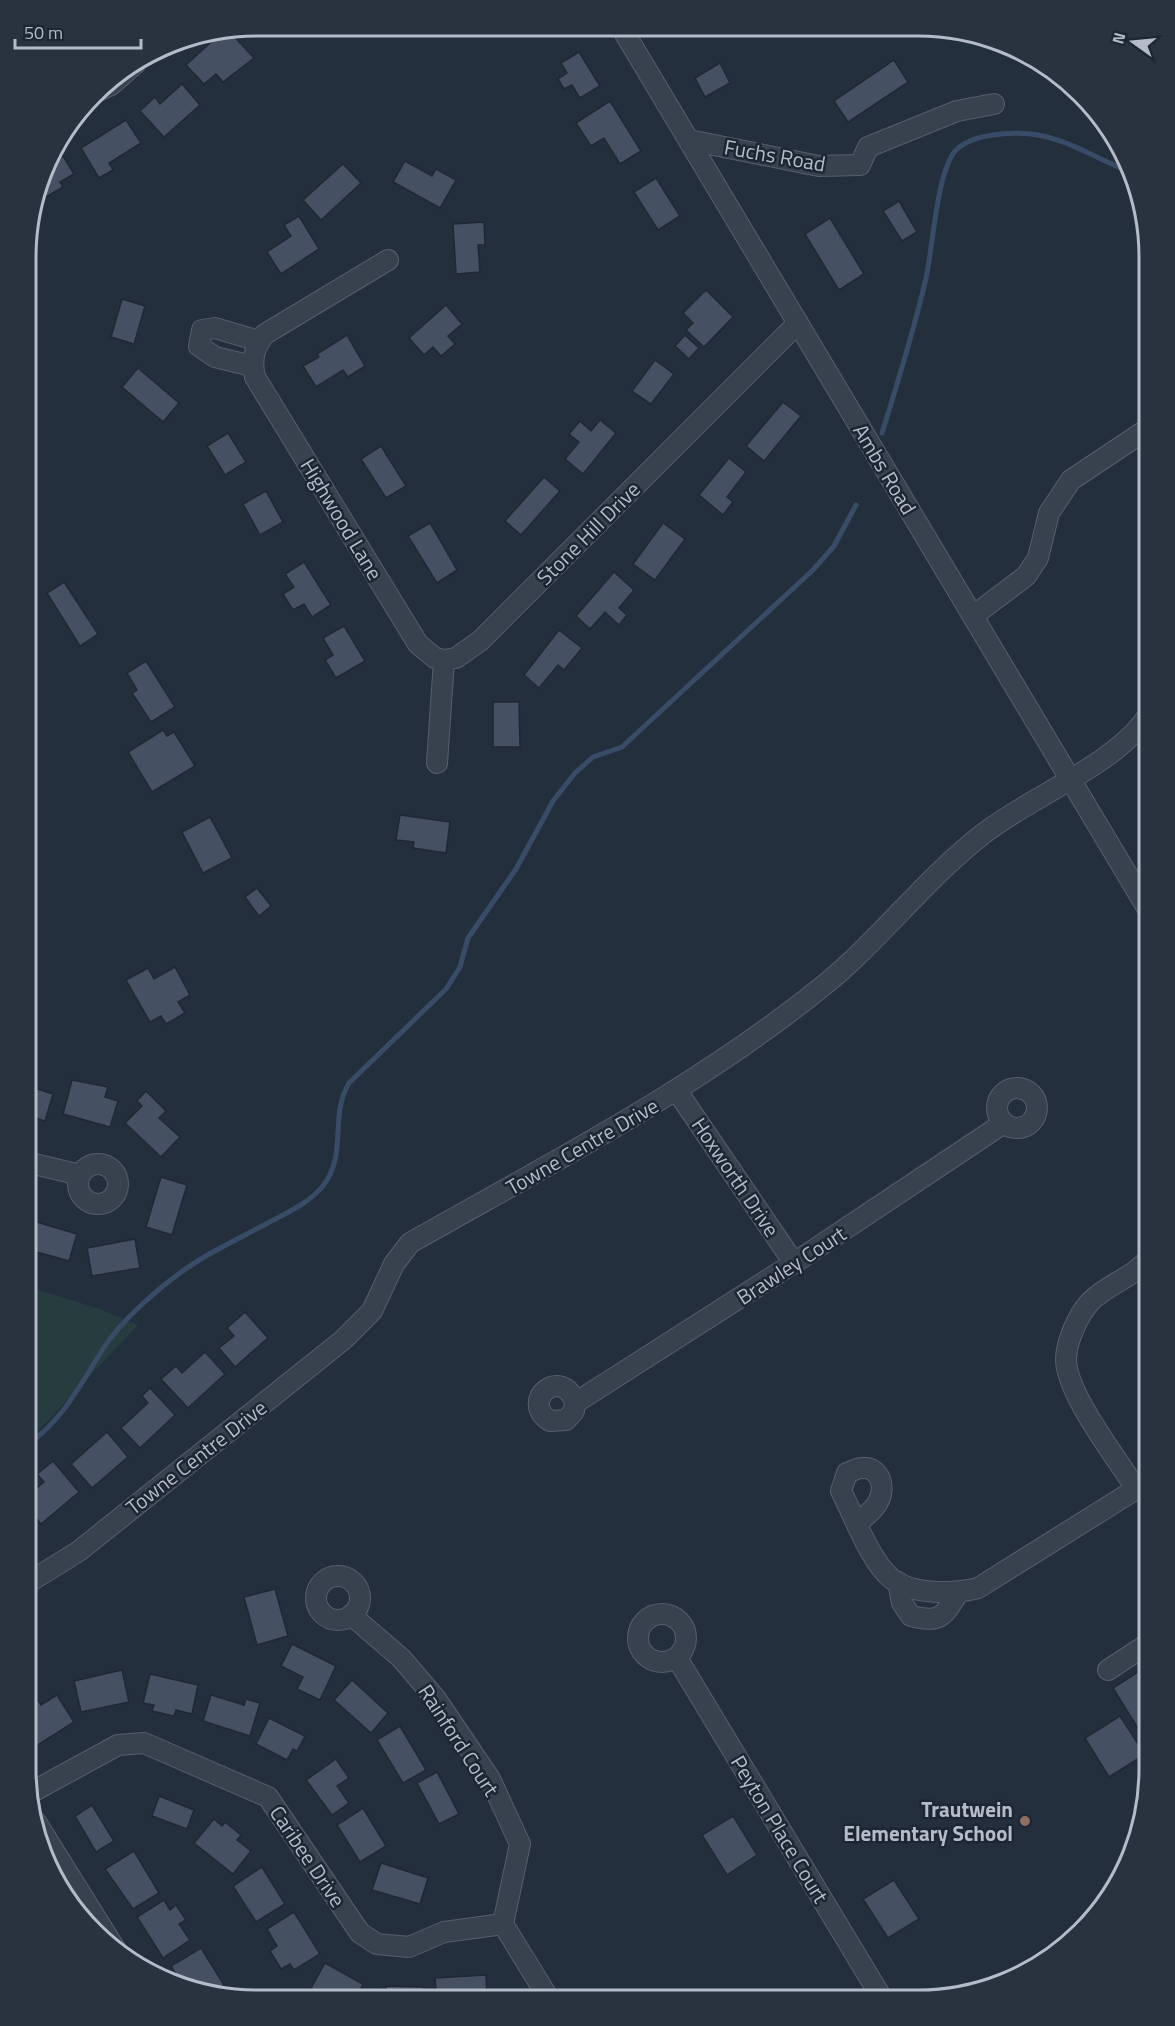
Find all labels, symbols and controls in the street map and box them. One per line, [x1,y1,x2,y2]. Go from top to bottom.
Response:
scale bar [15,12,141,50]
north arrow [1103,12,1163,72]
text: 50 m [24,19,63,46]
text: N [1105,30,1132,47]
street label: Fuchs Road [722,130,828,180]
street label: Ambs Road [845,417,925,521]
street label: Highwood Lane [293,452,391,586]
street label: Stone Hill Drive [529,474,647,592]
street label: Towne Centre Drive [500,1089,664,1203]
street label: Hoxworth Drive [684,1111,788,1243]
street label: Brawley Court [730,1217,853,1312]
street label: Towne Centre Drive [119,1392,273,1522]
street label: Rainford Court [411,1678,508,1803]
street label: Peyton Place Court [723,1749,837,1910]
place label: Trautwein Elementary School [843,1793,1013,1849]
street label: Caribee Drive [262,1799,354,1913]
marker: Trautwein Elementary School [1018,1814,1032,1828]

